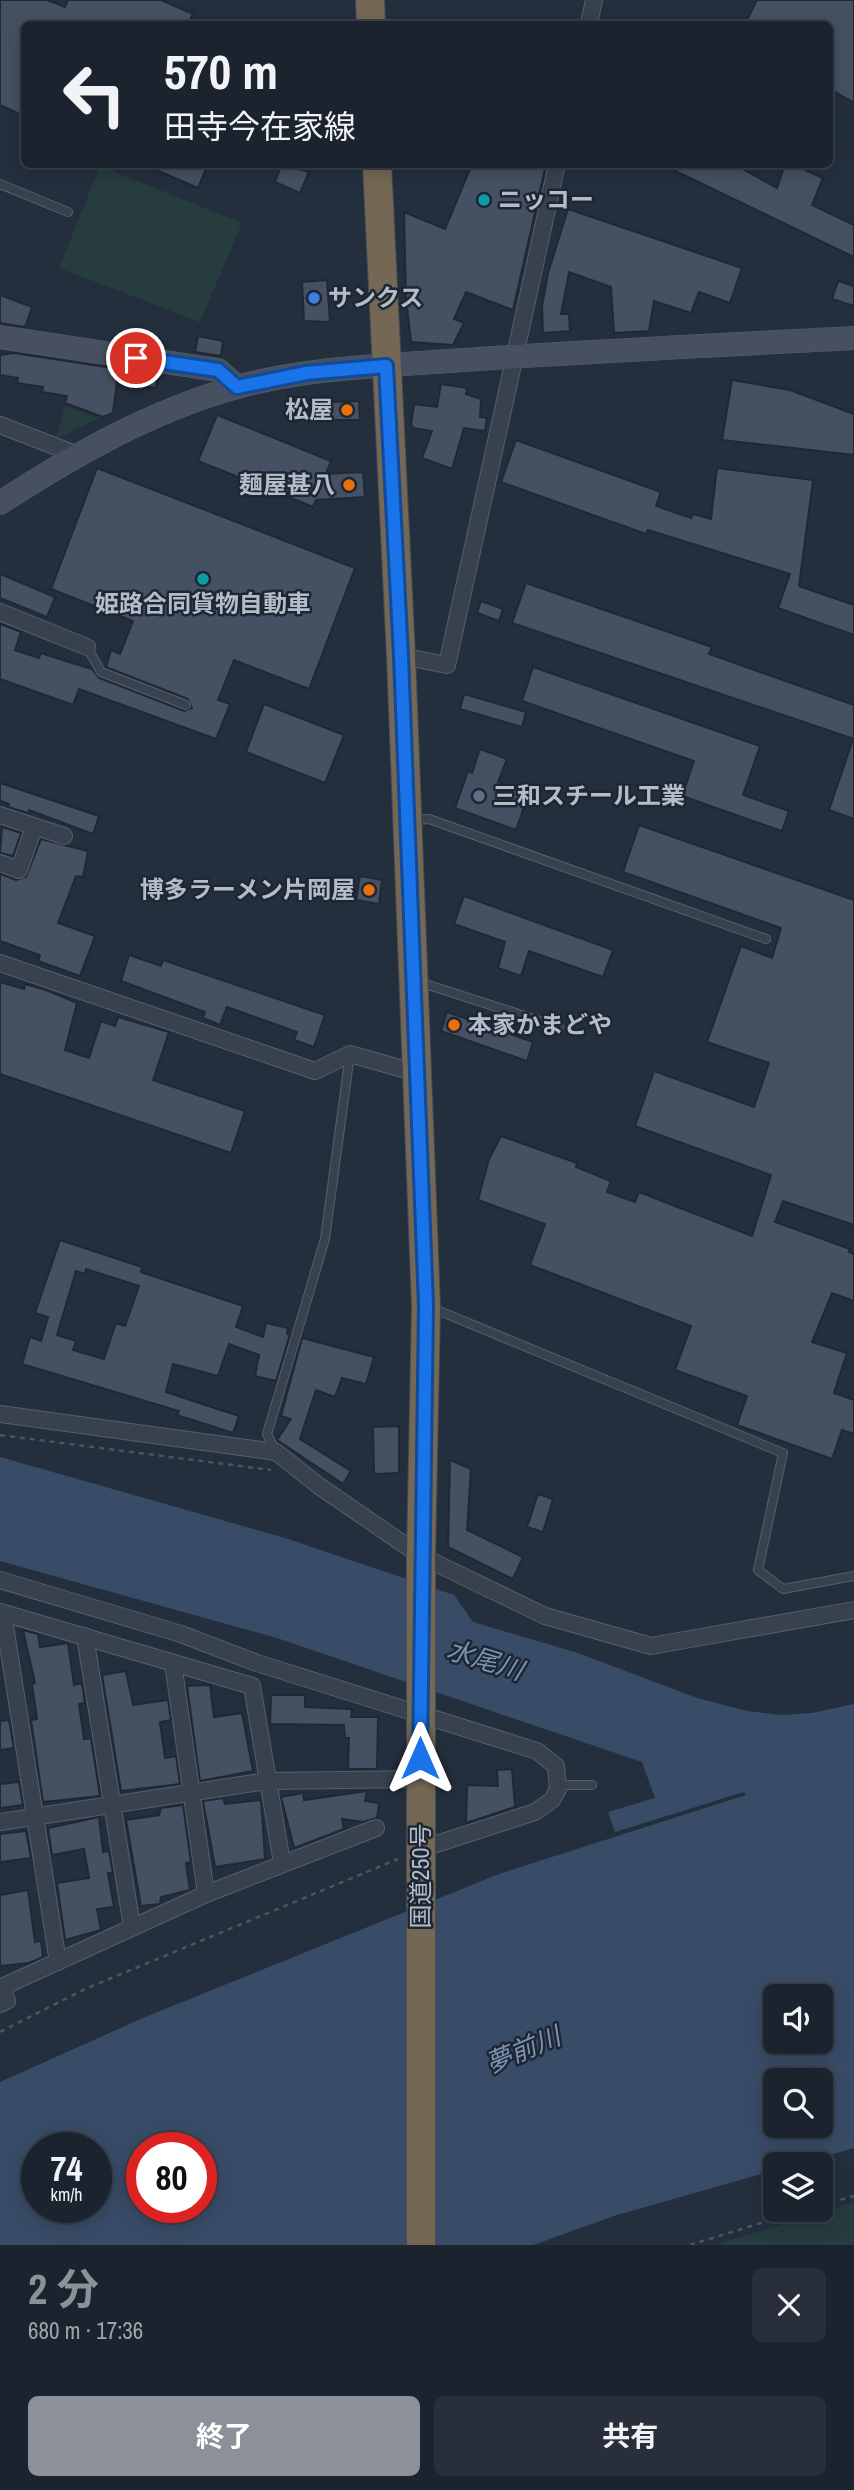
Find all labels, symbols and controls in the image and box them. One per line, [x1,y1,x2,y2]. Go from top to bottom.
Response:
text: 570 m [164,38,278,104]
icon: left [49,49,140,140]
text: 田寺今在家線 [164,105,356,148]
place label: ニッコー [498,183,594,215]
marker: ニッコー [476,192,492,208]
place label: サンクス [328,281,423,313]
marker: サンクス [306,290,322,306]
pin [106,328,166,388]
icon: arrive [117,339,155,377]
place label: 松屋 [285,393,333,425]
marker: 松屋 [339,402,355,418]
place label: 麺屋甚八 [239,468,335,500]
marker: 麺屋甚八 [341,477,357,493]
marker: 姫路合同貨物自動車 [195,571,211,587]
place label: 姫路合同貨物自動車 [95,587,311,619]
place label: 三和スチール工業 [493,779,685,811]
marker: 三和スチール工業 [471,788,487,804]
place label: 博多ラーメン片岡屋 [140,873,355,905]
marker: 博多ラーメン片岡屋 [361,882,377,898]
place label: 本家かまどや [468,1008,612,1040]
marker: 本家かまどや [446,1017,462,1033]
water label: 水尾川 [443,1631,530,1689]
position arrow [383,1721,457,1795]
street label: 国道250号 [404,1824,436,1928]
map controls [763,1984,833,2222]
button: sound [763,1984,833,2054]
water label: 夢前川 [480,2017,568,2081]
button: search [763,2068,833,2138]
speed limit sign: 80 [126,2132,217,2223]
text: 74 [51,2145,82,2192]
button: layers [763,2152,833,2222]
text: km/h [51,2182,83,2207]
text: 2 分 [28,2261,99,2317]
button: close [752,2268,826,2342]
text: 680 m · 17:36 [28,2315,143,2346]
button: 終了 [28,2396,420,2476]
button: 共有 [434,2396,826,2476]

